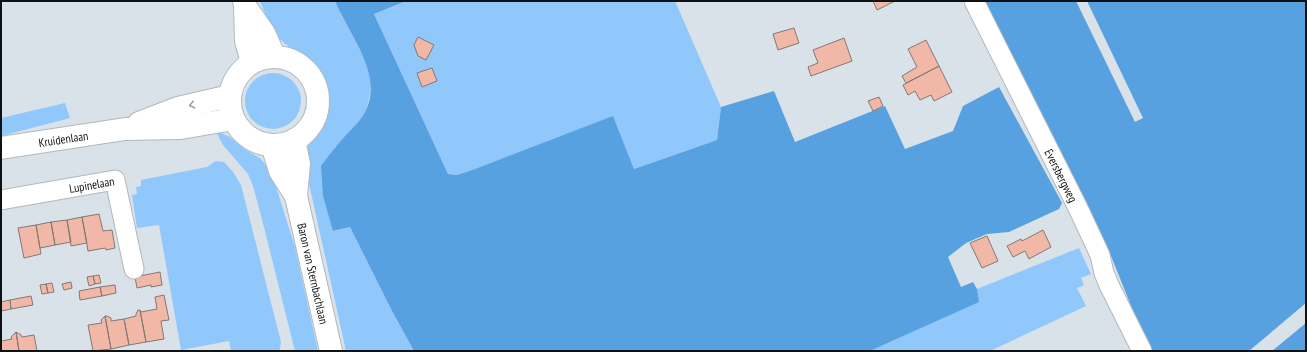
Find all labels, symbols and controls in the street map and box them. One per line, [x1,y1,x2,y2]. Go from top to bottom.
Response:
one-way arrow [188,101,195,109]
street label: Kruidenlaan [37,127,89,150]
street label: Eversbergweg [1042,146,1081,204]
street label: Lupinelaan [68,173,115,195]
street label: Baron van Sternbachlaan [295,221,332,325]

